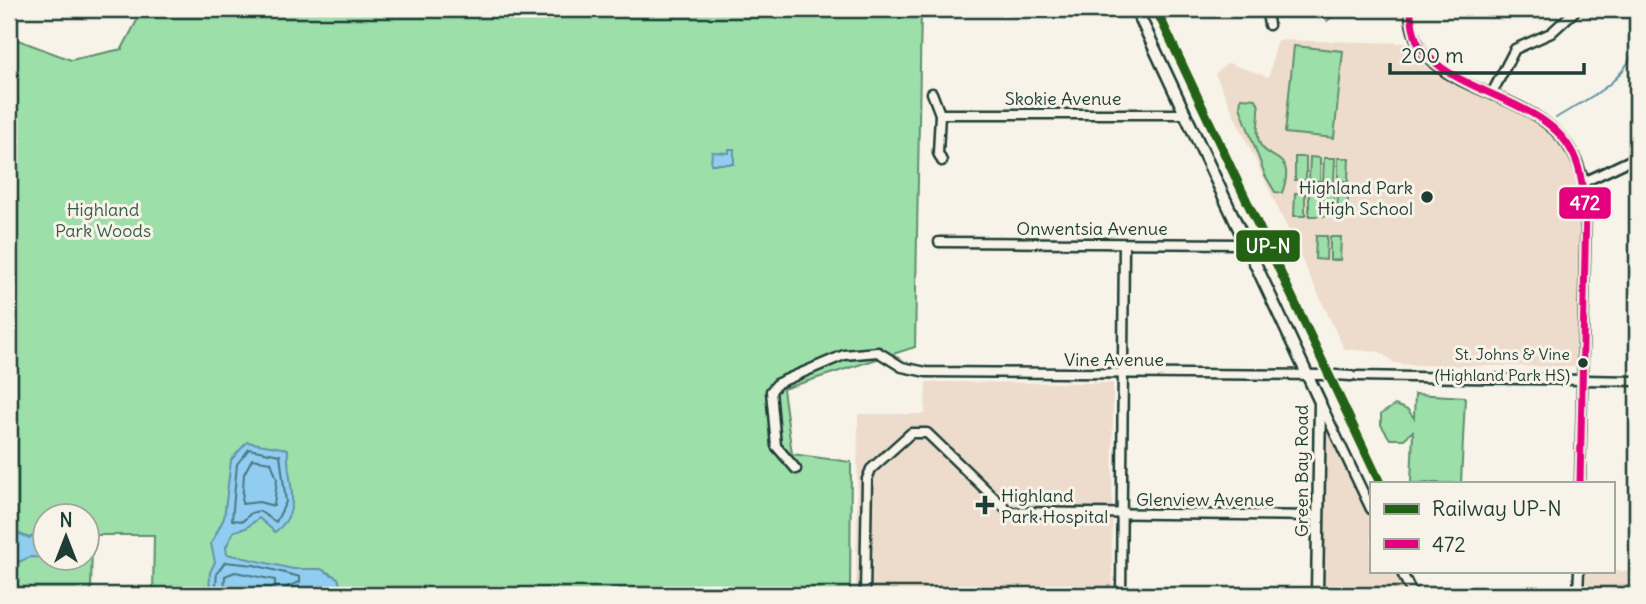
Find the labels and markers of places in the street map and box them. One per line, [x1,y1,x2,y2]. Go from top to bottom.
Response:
place label: Highland Park High School [1299,176,1413,220]
marker: Highland Park High School [1419,189,1435,205]
place label: St. Johns & Vine (Highland Park HS) [1435,344,1570,385]
marker: St. Johns & Vine (Highland Park HS) [1576,356,1590,370]
place label: Highland Park Hospital [1001,484,1108,528]
marker: Highland Park Hospital [975,495,995,515]

